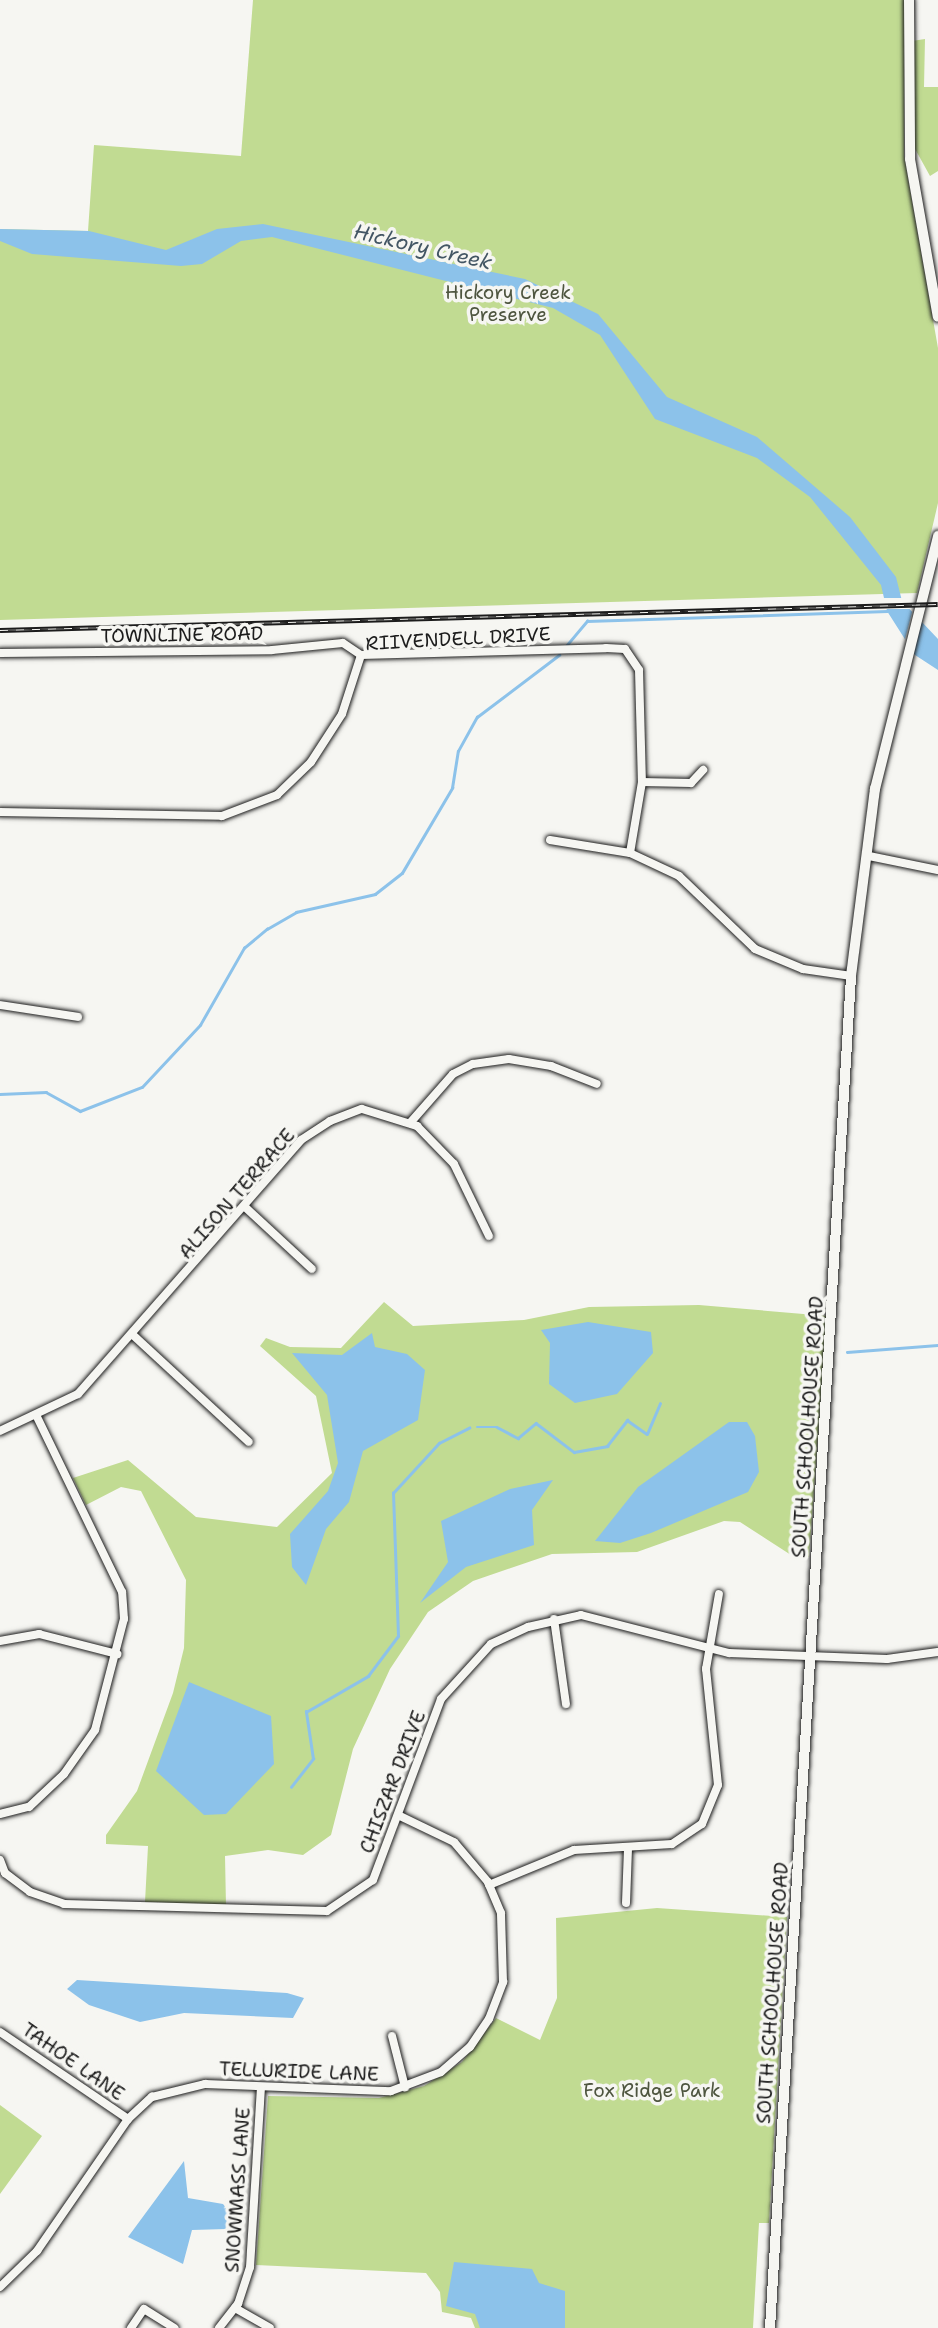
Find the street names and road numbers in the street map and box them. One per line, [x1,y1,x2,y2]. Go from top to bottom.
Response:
street label: TOWNLINE ROAD [101,622,263,648]
street label: RIIVENDELL DRIVE [365,623,551,655]
street label: ALISON TERRACE [174,1124,300,1264]
street label: SOUTH SCHOOLHOUSE ROAD [787,1295,829,1559]
street label: CHISZAR DRIVE [355,1707,431,1857]
street label: SOUTH SCHOOLHOUSE ROAD [752,1861,794,2125]
street label: TAHOE LANE [17,2018,129,2106]
street label: TELLURIDE LANE [219,2058,379,2086]
street label: SNOWMASS LANE [221,2107,255,2273]

